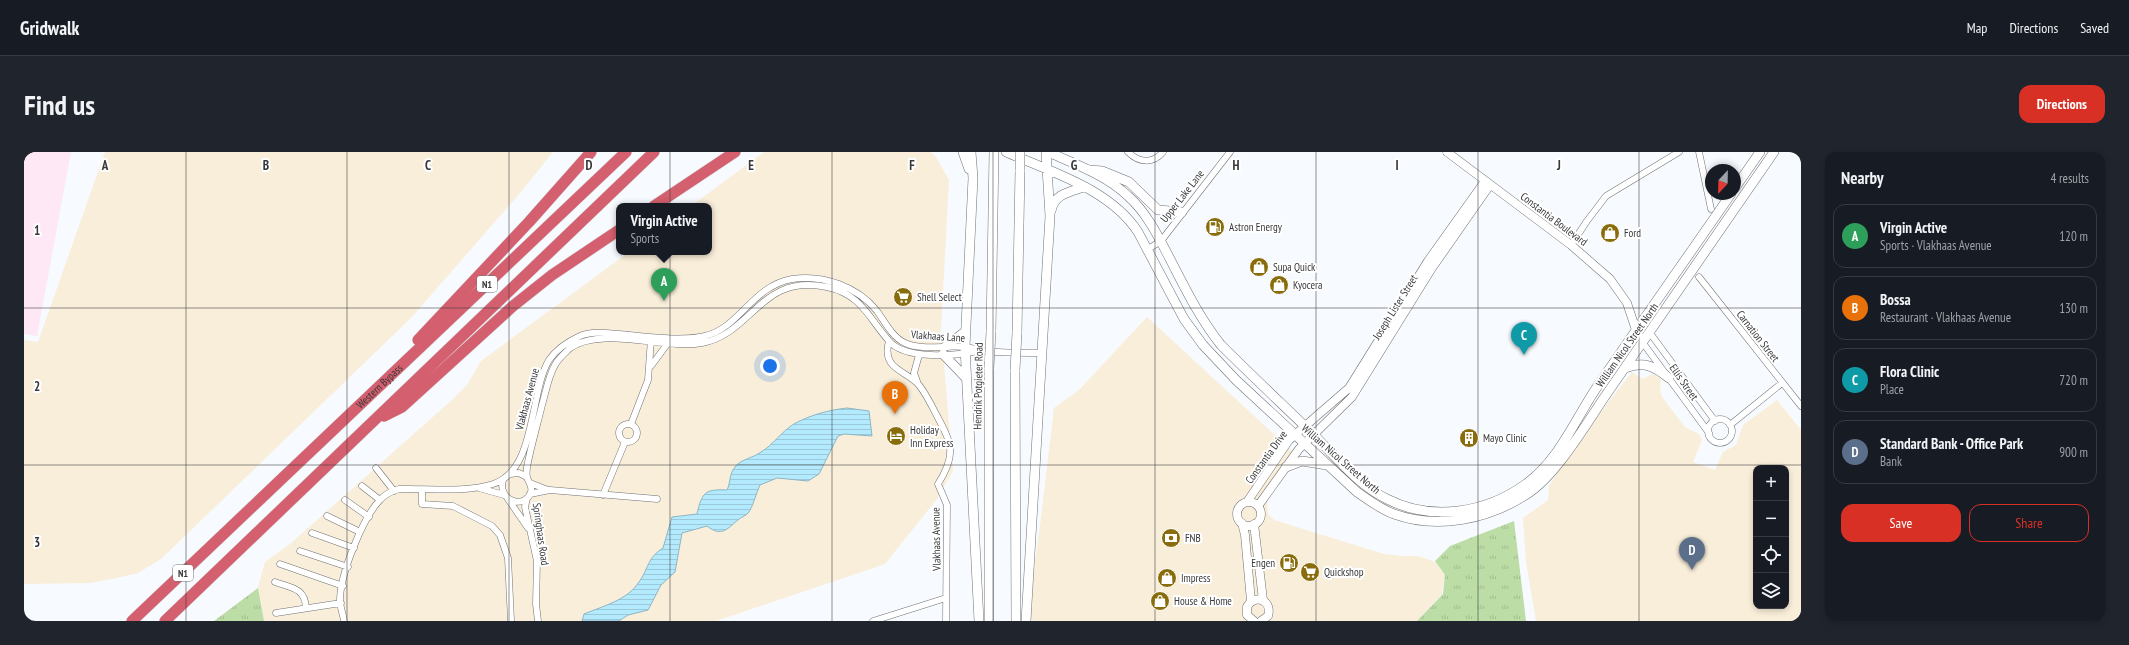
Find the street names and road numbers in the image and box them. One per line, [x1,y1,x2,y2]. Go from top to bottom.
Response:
street label: Upper Lake Lane [1157,166,1207,225]
street label: Constantia Boulevard [1518,189,1591,249]
street label: Joseph Lister Street [1369,272,1421,343]
road number: N1 [477,276,497,292]
street label: William Nicol Street North [1593,300,1661,390]
street label: Carnation Street [1734,307,1782,365]
street label: Vlakhaas Lane [909,327,966,345]
street label: Hendrik Potgieter Road [970,342,986,430]
street label: Western Bypass [353,361,406,412]
street label: Ellis Street [1666,361,1702,403]
street label: Vlakhaas Avenue [512,366,542,432]
street label: William Nicol Street North [1299,421,1383,497]
street label: Constantia Drive [1242,427,1290,486]
street label: Springhaas Road [530,502,552,566]
street label: Vlakhaas Avenue [928,507,944,572]
road number: N1 [173,565,193,581]

